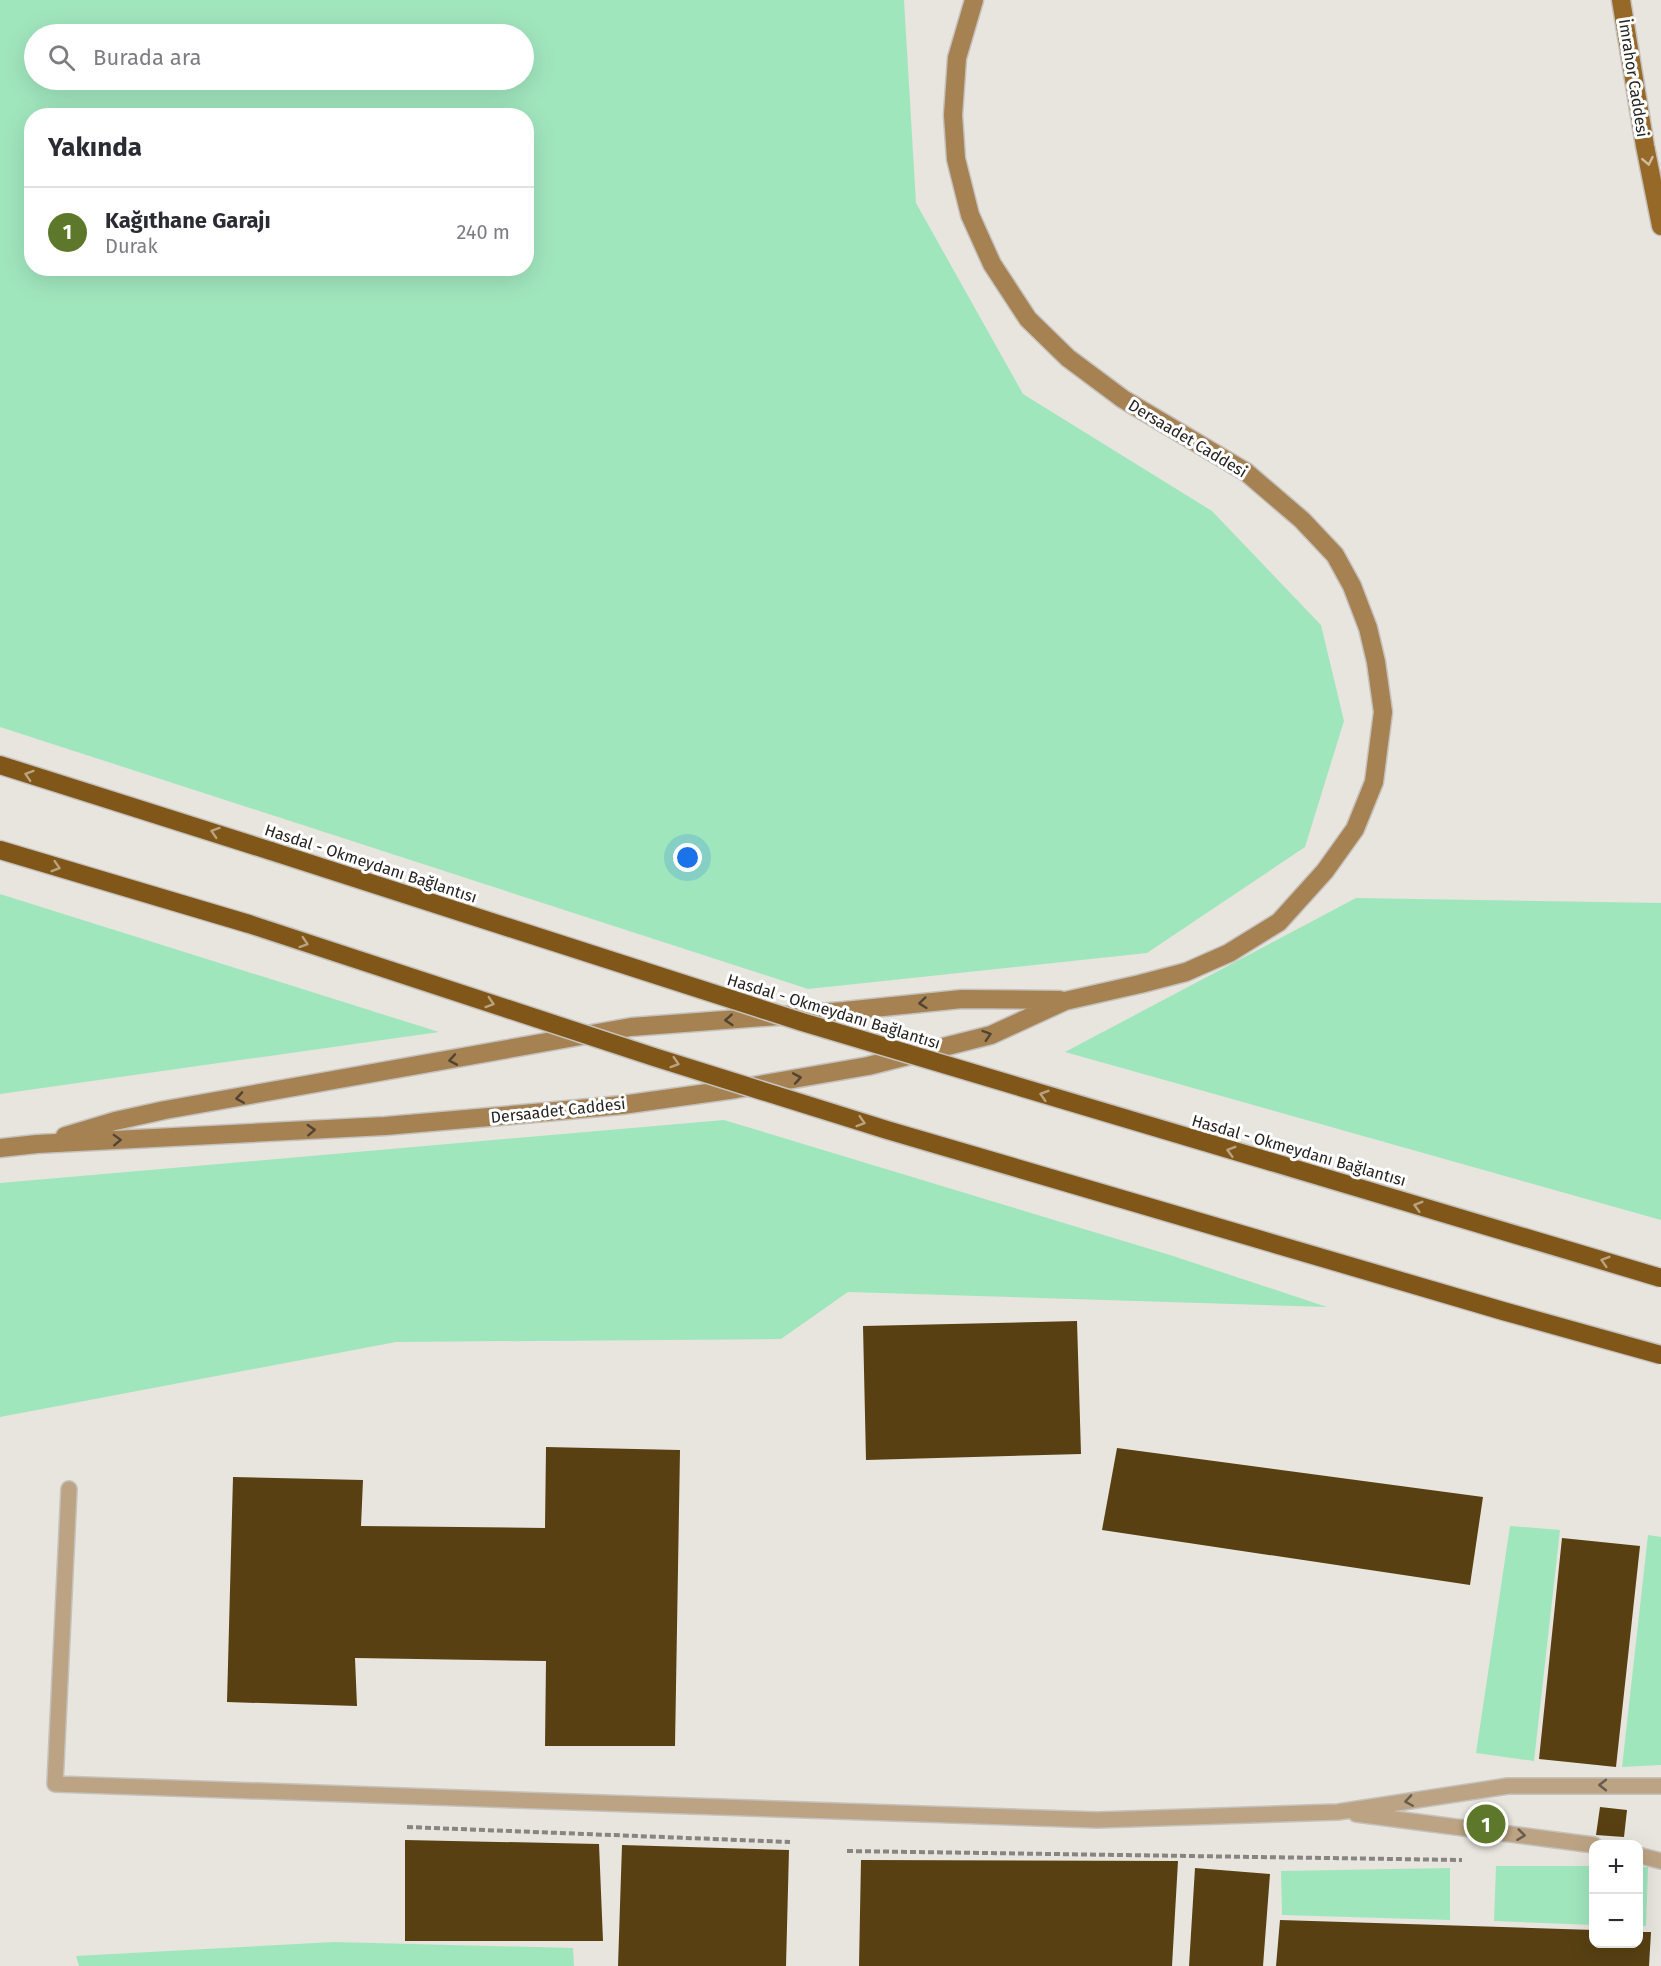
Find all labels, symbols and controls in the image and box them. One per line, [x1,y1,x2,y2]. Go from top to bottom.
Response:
street label: İmrahor Caddesi [1615,18,1653,138]
search box [24,24,534,90]
icon: search [45,41,78,74]
text: Burada ara [93,44,201,71]
text: Yakında [48,132,142,163]
one-way arrow [1641,156,1654,166]
text: Kağıthane Garajı [105,207,271,234]
text: 1 [63,220,72,244]
text: 240 m [456,220,510,244]
text: Durak [105,234,158,258]
street label: Dersaadet Caddesi [1125,395,1251,481]
one-way arrow [24,769,35,782]
street label: Hasdal - Okmeydanı Bağlantısı [262,820,479,907]
one-way arrow [210,827,221,840]
your location [673,843,702,872]
one-way arrow [50,860,61,872]
one-way arrow [298,935,309,948]
street label: Hasdal - Okmeydanı Bağlantısı [725,970,943,1053]
one-way arrow [484,996,495,1008]
one-way arrow [918,996,928,1009]
one-way arrow [724,1013,733,1026]
one-way arrow [981,1030,992,1042]
one-way arrow [448,1053,458,1066]
one-way arrow [669,1056,680,1069]
one-way arrow [792,1072,802,1085]
one-way arrow [1039,1090,1050,1102]
one-way arrow [236,1091,246,1104]
street label: Dersaadet Caddesi [490,1094,626,1127]
street label: Hasdal - Okmeydanı Bağlantısı [1190,1111,1408,1190]
one-way arrow [855,1115,866,1127]
one-way arrow [307,1124,316,1137]
one-way arrow [112,1134,121,1147]
one-way arrow [1226,1146,1237,1158]
one-way arrow [1413,1201,1424,1213]
one-way arrow [1600,1256,1611,1268]
one-way arrow [1598,1779,1607,1791]
one-way arrow [1404,1795,1413,1807]
pin: 1 [1466,1802,1506,1846]
one-way arrow [1517,1829,1526,1841]
map controls [1589,1840,1643,1948]
button: + [1589,1840,1643,1894]
button: − [1589,1894,1643,1948]

